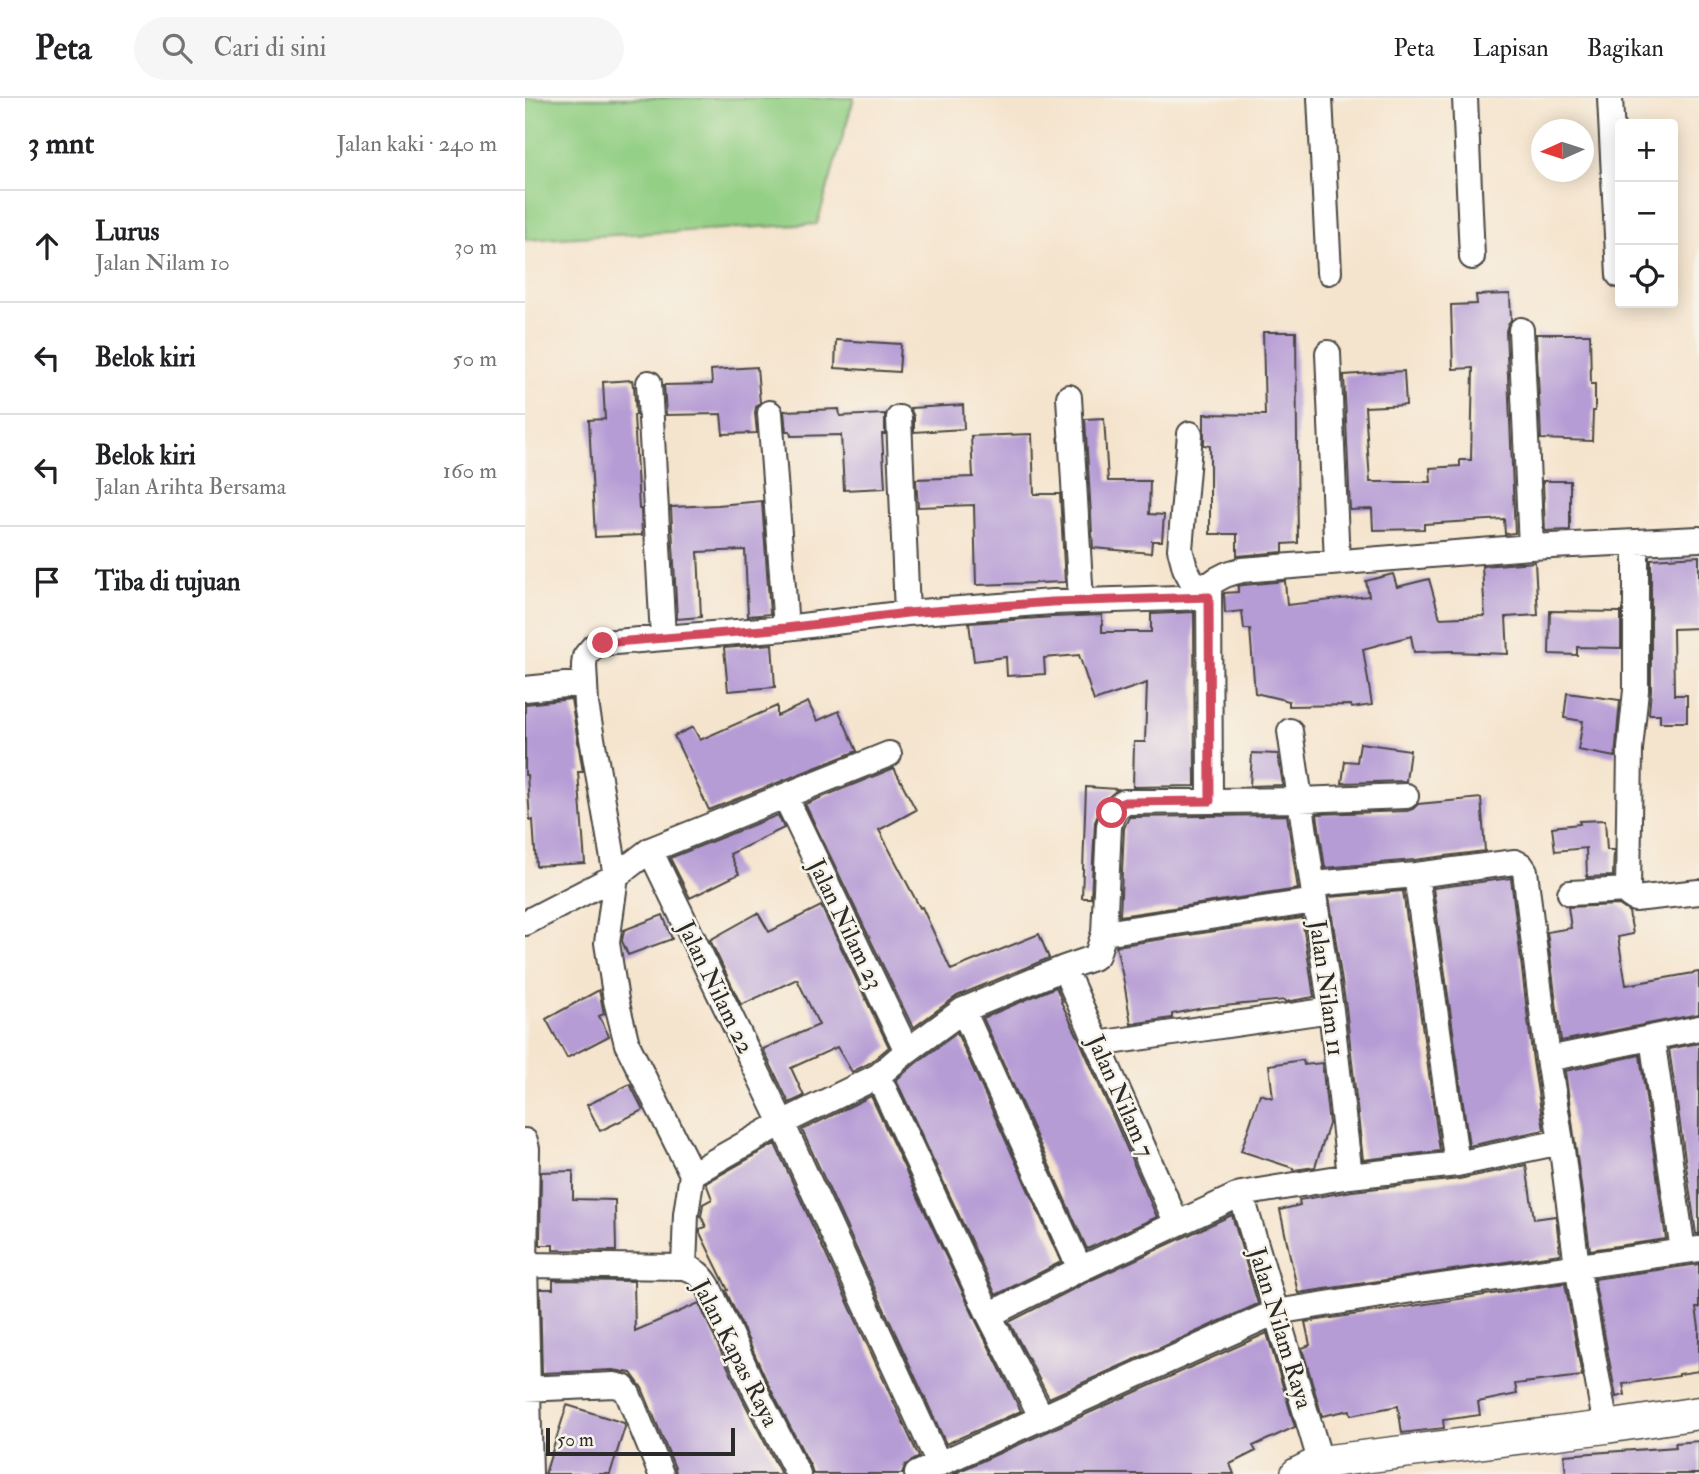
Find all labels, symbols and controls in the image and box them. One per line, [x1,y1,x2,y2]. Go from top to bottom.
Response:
search box [134,17,624,80]
text: Peta [35,28,92,69]
icon: search [158,29,196,67]
text: Cari di sini [214,32,327,64]
text: Peta [1393,33,1435,64]
text: Lapisan [1473,33,1549,64]
text: Bagikan [1587,33,1664,64]
north arrow [1531,119,1594,182]
map controls [1615,119,1678,308]
button: + [1615,119,1678,182]
text: 3 mnt [28,125,94,162]
text: Jalan kaki · 240 m [337,129,497,158]
button: − [1615,182,1678,245]
text: Lurus [95,216,159,248]
icon: ahead [28,227,66,265]
text: 30 m [454,232,497,261]
button: locate [1615,245,1678,308]
text: Jalan Nilam 10 [95,248,230,277]
icon: left [28,339,66,377]
text: Belok kiri [95,342,196,374]
text: 50 m [453,344,497,373]
text: Belok kiri [95,440,196,472]
icon: left [28,451,66,489]
text: 160 m [443,456,497,485]
text: Jalan Arihta Bersama [95,472,286,501]
icon: arrive [28,563,66,601]
text: Tiba di tujuan [95,566,240,598]
route end [587,627,618,658]
route start [1096,797,1127,828]
street label: Jalan Nilam 23 [800,853,890,995]
street label: Jalan Nilam 22 [670,915,761,1059]
street label: Jalan Nilam 11 [1301,917,1351,1058]
street label: Jalan Nilam 7 [1079,1029,1161,1162]
street label: Jalan Nilam Raya [1241,1243,1320,1414]
street label: Jalan Kapas Raya [685,1273,787,1433]
scale bar [546,1425,735,1457]
text: 50 m [557,1428,594,1452]

